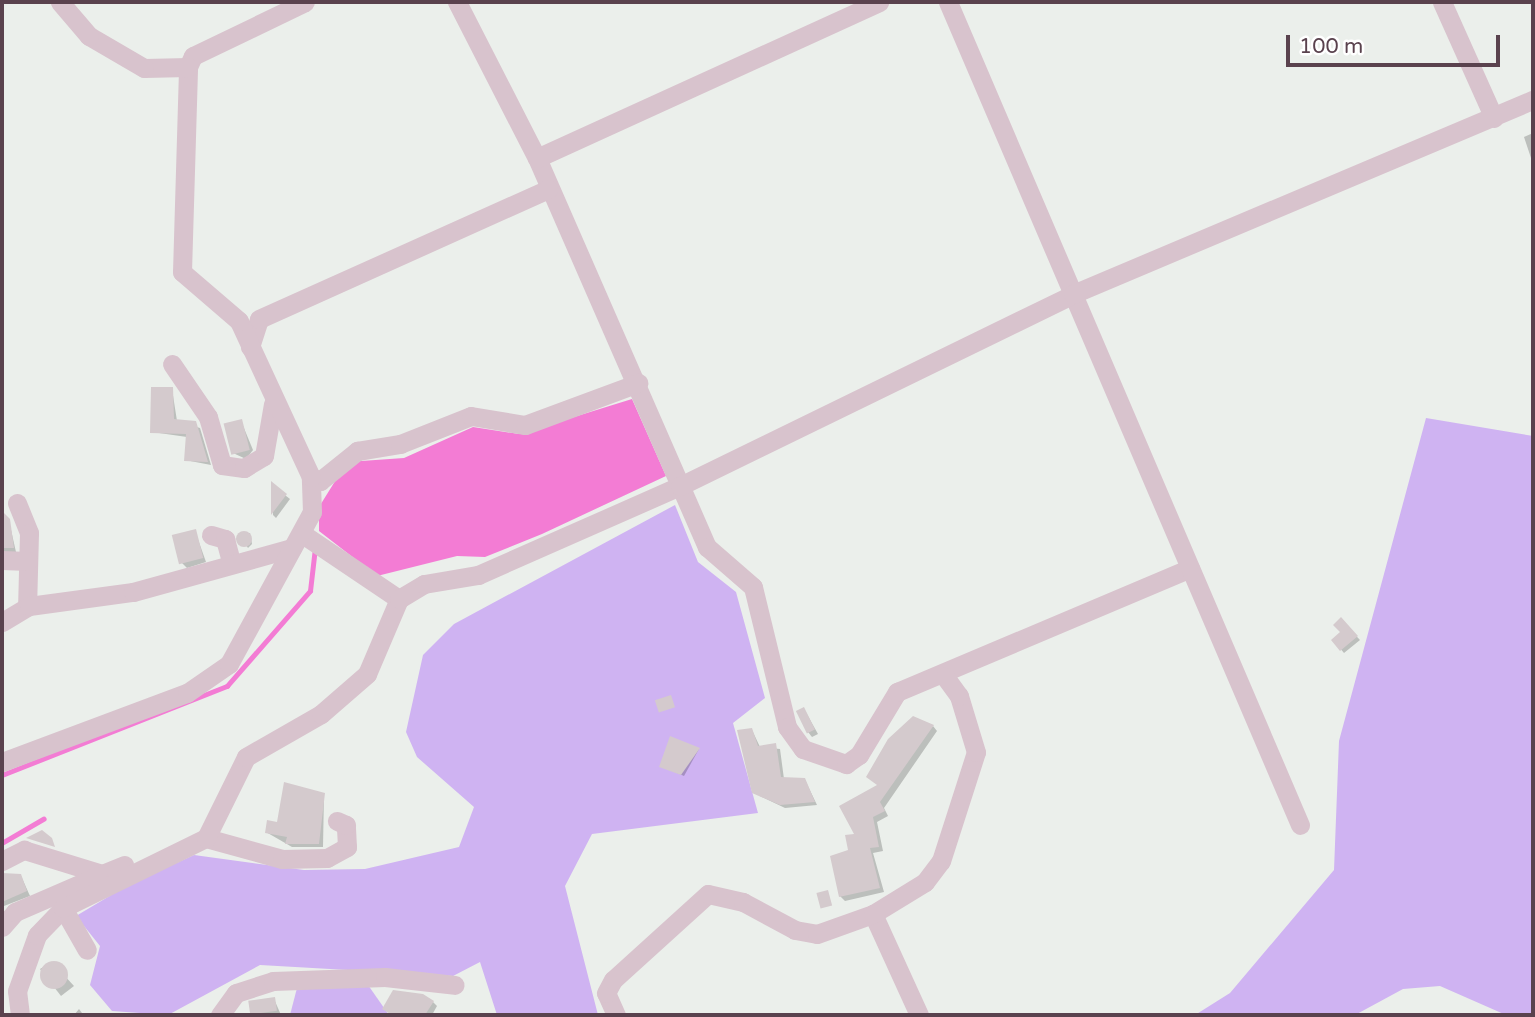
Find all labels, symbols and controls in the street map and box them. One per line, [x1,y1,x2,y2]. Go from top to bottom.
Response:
scale bar [1290,21,1504,65]
text: 100 m [1299,34,1363,59]

